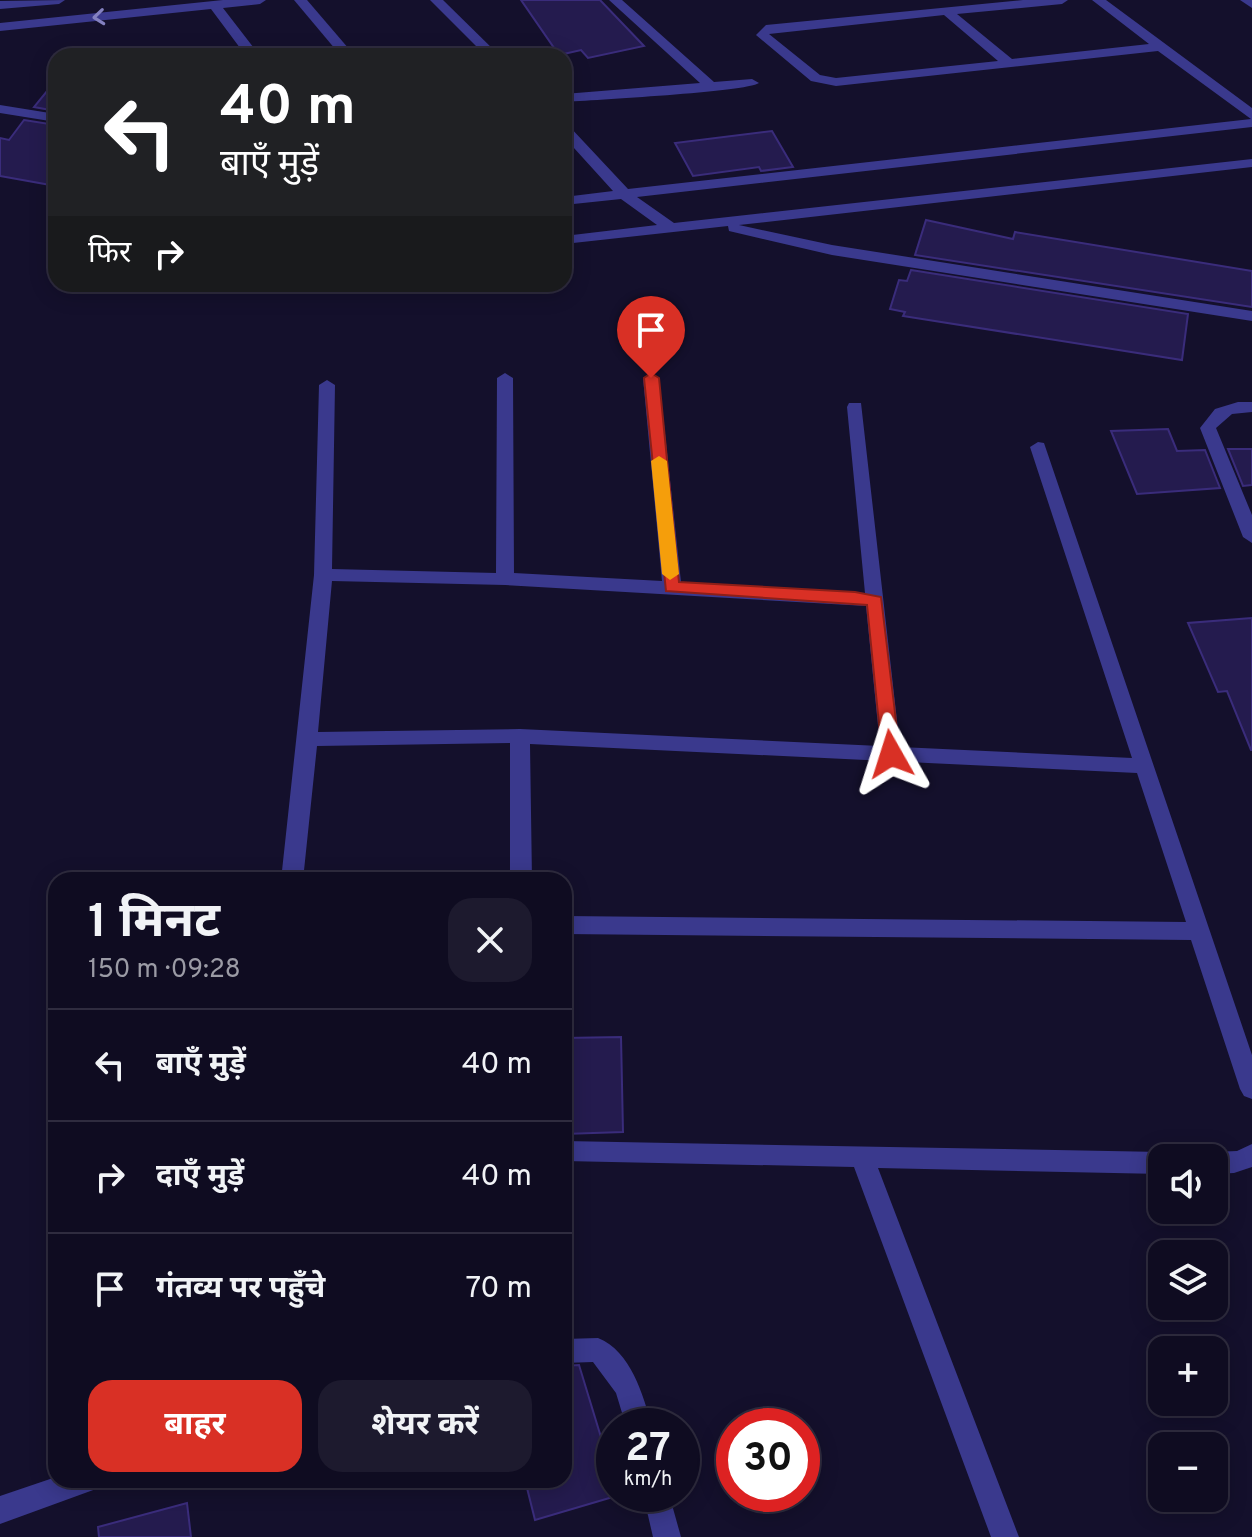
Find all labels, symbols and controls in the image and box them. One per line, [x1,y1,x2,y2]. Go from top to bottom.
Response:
one-way arrow [92,9,105,26]
text: 40 m [220,74,356,144]
icon: left [88,80,192,184]
text: बाएँ मुड़ें [220,143,319,189]
icon: right [147,232,191,276]
text: फिर [88,236,131,273]
pin [617,296,685,378]
icon: arrive [629,308,673,352]
position arrow [849,712,933,796]
text: 1 मिनट [88,894,220,954]
button: close [448,898,532,982]
text: 150 m · 09:28 [88,954,241,987]
icon: left [88,1043,132,1087]
text: बाएँ मुड़ें [156,1047,246,1084]
text: 40 m [462,1047,532,1084]
map controls [1148,1144,1228,1512]
button: sound [1148,1144,1228,1224]
icon: right [88,1155,132,1199]
text: दाएँ मुड़ें [156,1159,244,1196]
text: 40 m [462,1159,532,1196]
button: layers [1148,1240,1228,1320]
icon: arrive [88,1267,132,1311]
text: गंतव्य पर पहुँचे [156,1271,325,1308]
text: 70 m [466,1271,532,1308]
button: + [1148,1336,1228,1416]
button: बाहर [88,1380,302,1472]
button: शेयर करें [318,1380,532,1472]
speed limit sign: 30 [716,1408,820,1512]
text: 27 [625,1425,671,1475]
button: − [1148,1432,1228,1512]
text: km/h [624,1467,672,1493]

